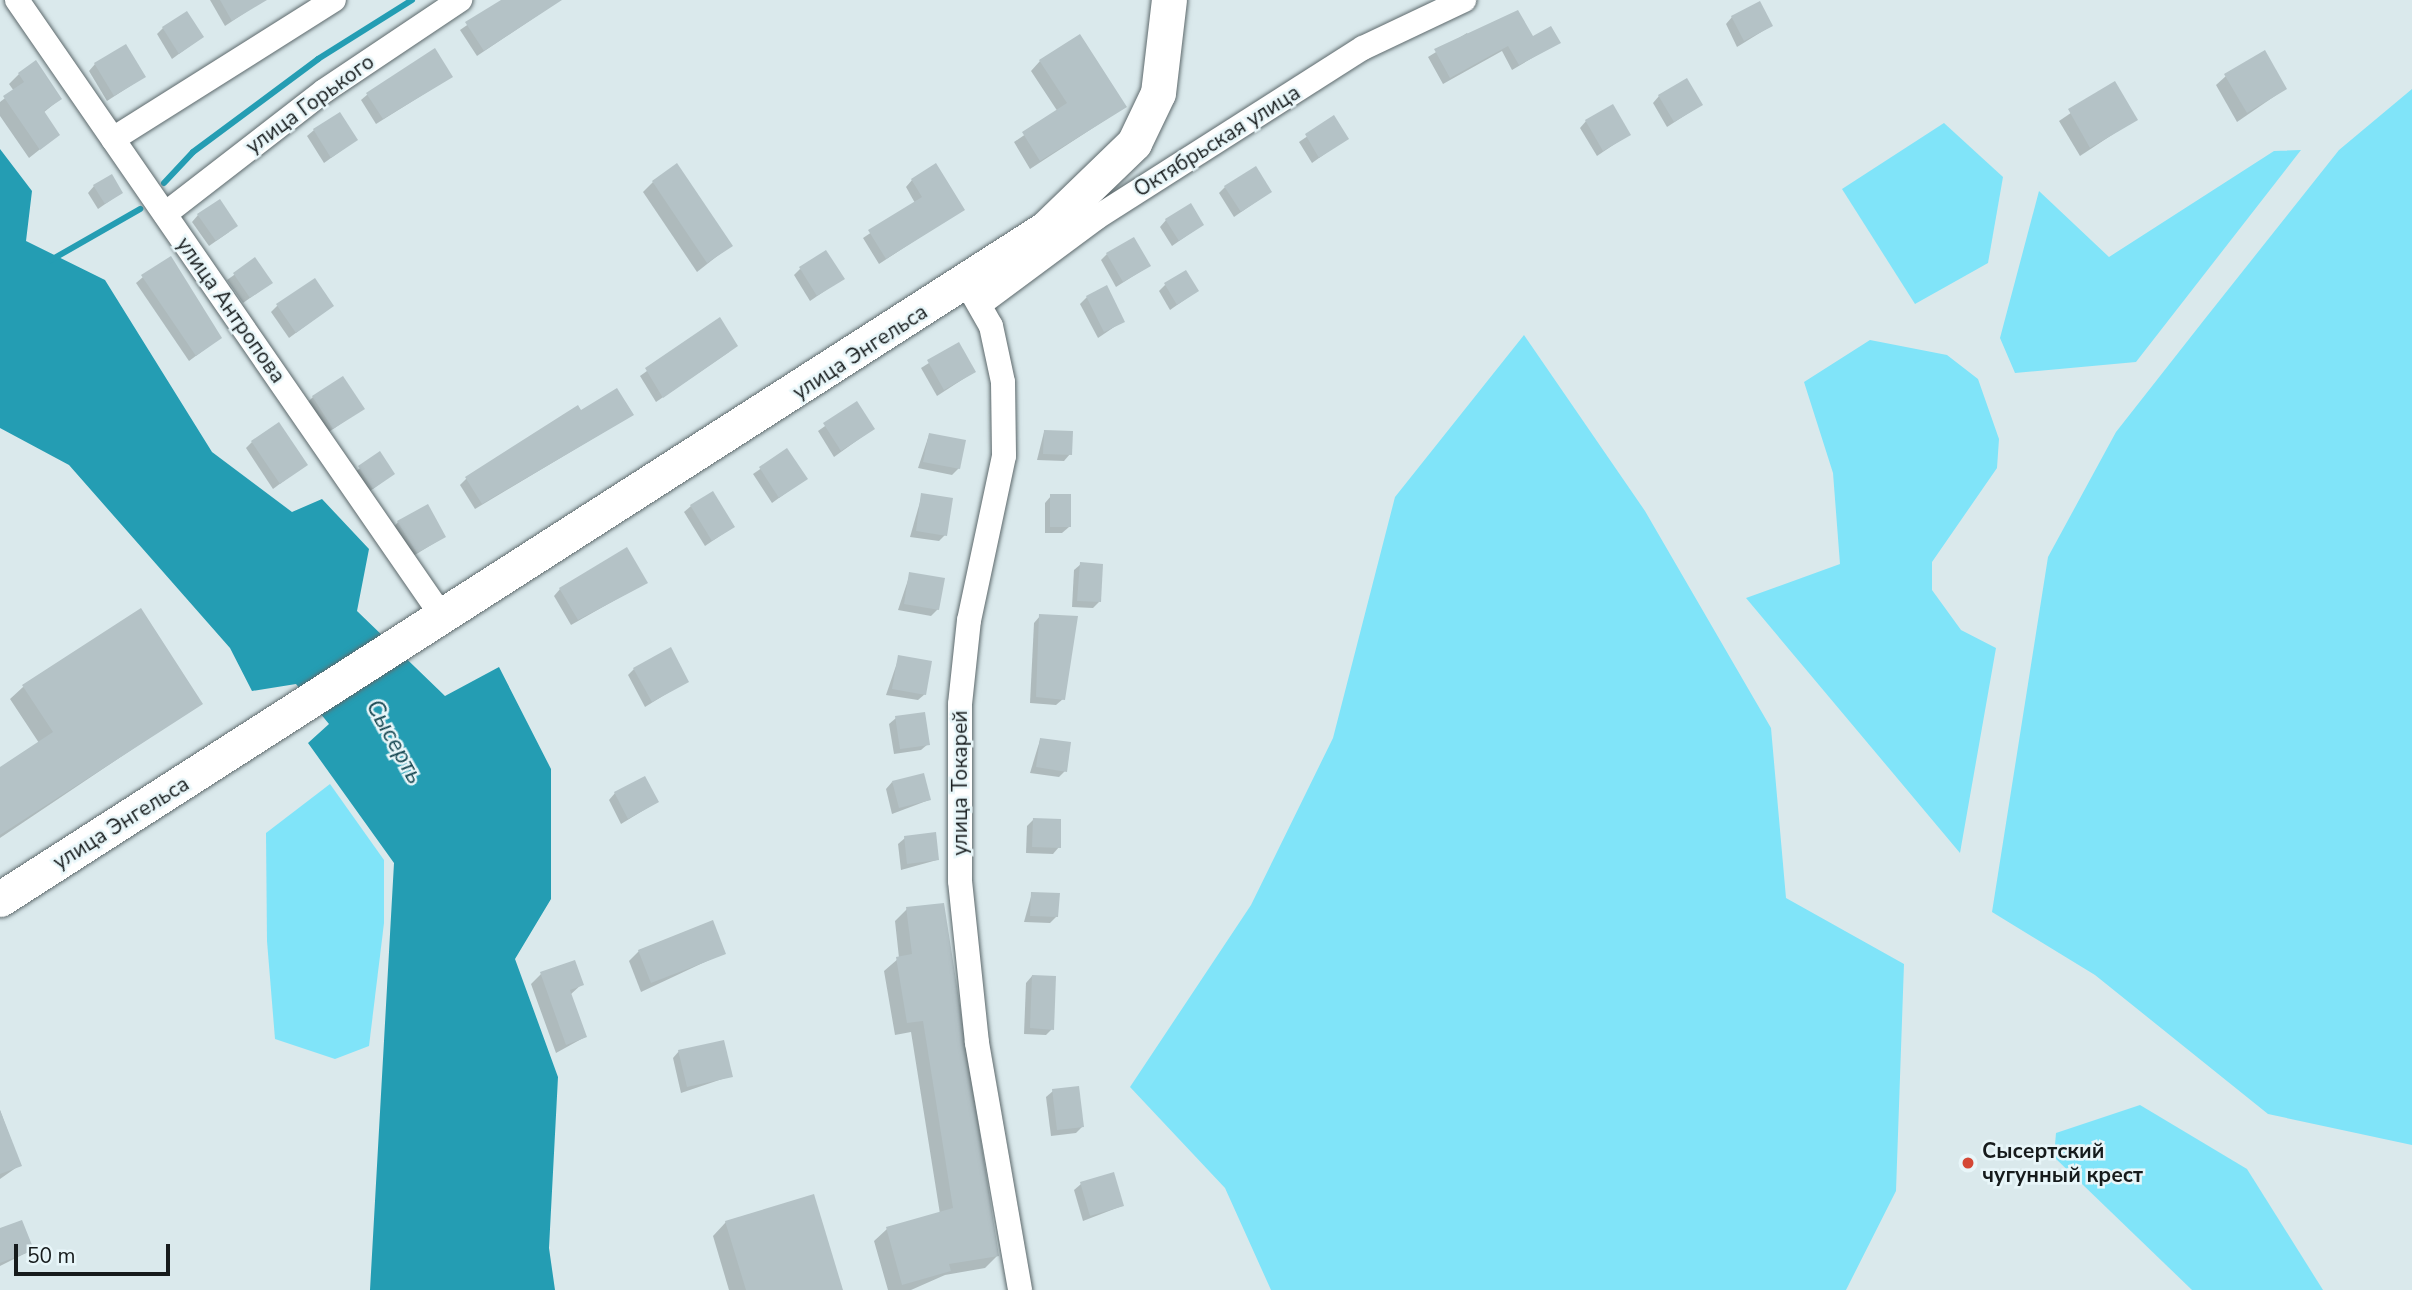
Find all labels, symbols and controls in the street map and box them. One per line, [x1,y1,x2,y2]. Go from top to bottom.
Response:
street label: улица Горького [241,49,379,159]
street label: Октябрьская улица [1129,80,1305,202]
street label: улица Антропова [171,232,291,388]
street label: улица Энгельса [788,299,932,405]
water label: Сысерть [360,695,428,789]
street label: улица Токарей [947,710,973,856]
street label: улица Энгельса [48,771,194,875]
place label: Сысертский чугунный крест [1982,1138,2143,1188]
marker: Сысертский чугунный крест [1960,1155,1976,1171]
scale bar [18,1230,173,1274]
text: 50 m [27,1242,76,1270]

